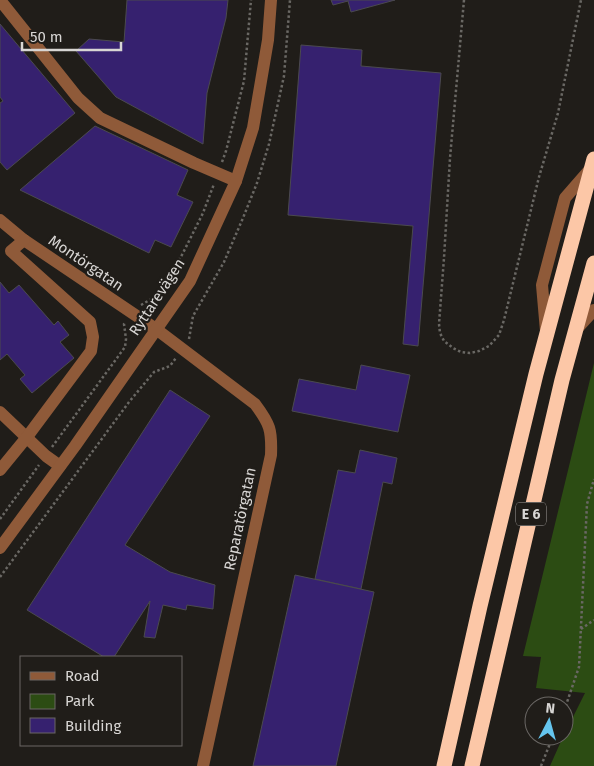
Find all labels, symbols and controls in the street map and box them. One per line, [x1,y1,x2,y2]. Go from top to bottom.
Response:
scale bar [22,20,121,52]
text: 50 m [30,28,63,46]
street label: Montörgatan [45,231,127,295]
street label: Ryttarevägen [125,255,189,339]
street label: Reparatörgatan [220,466,260,572]
road number: E 6 [516,502,546,526]
legend [20,656,182,746]
text: Road [65,667,100,685]
text: Park [65,692,95,710]
north arrow [524,696,574,746]
text: N [545,700,556,718]
text: Building [65,717,121,735]

